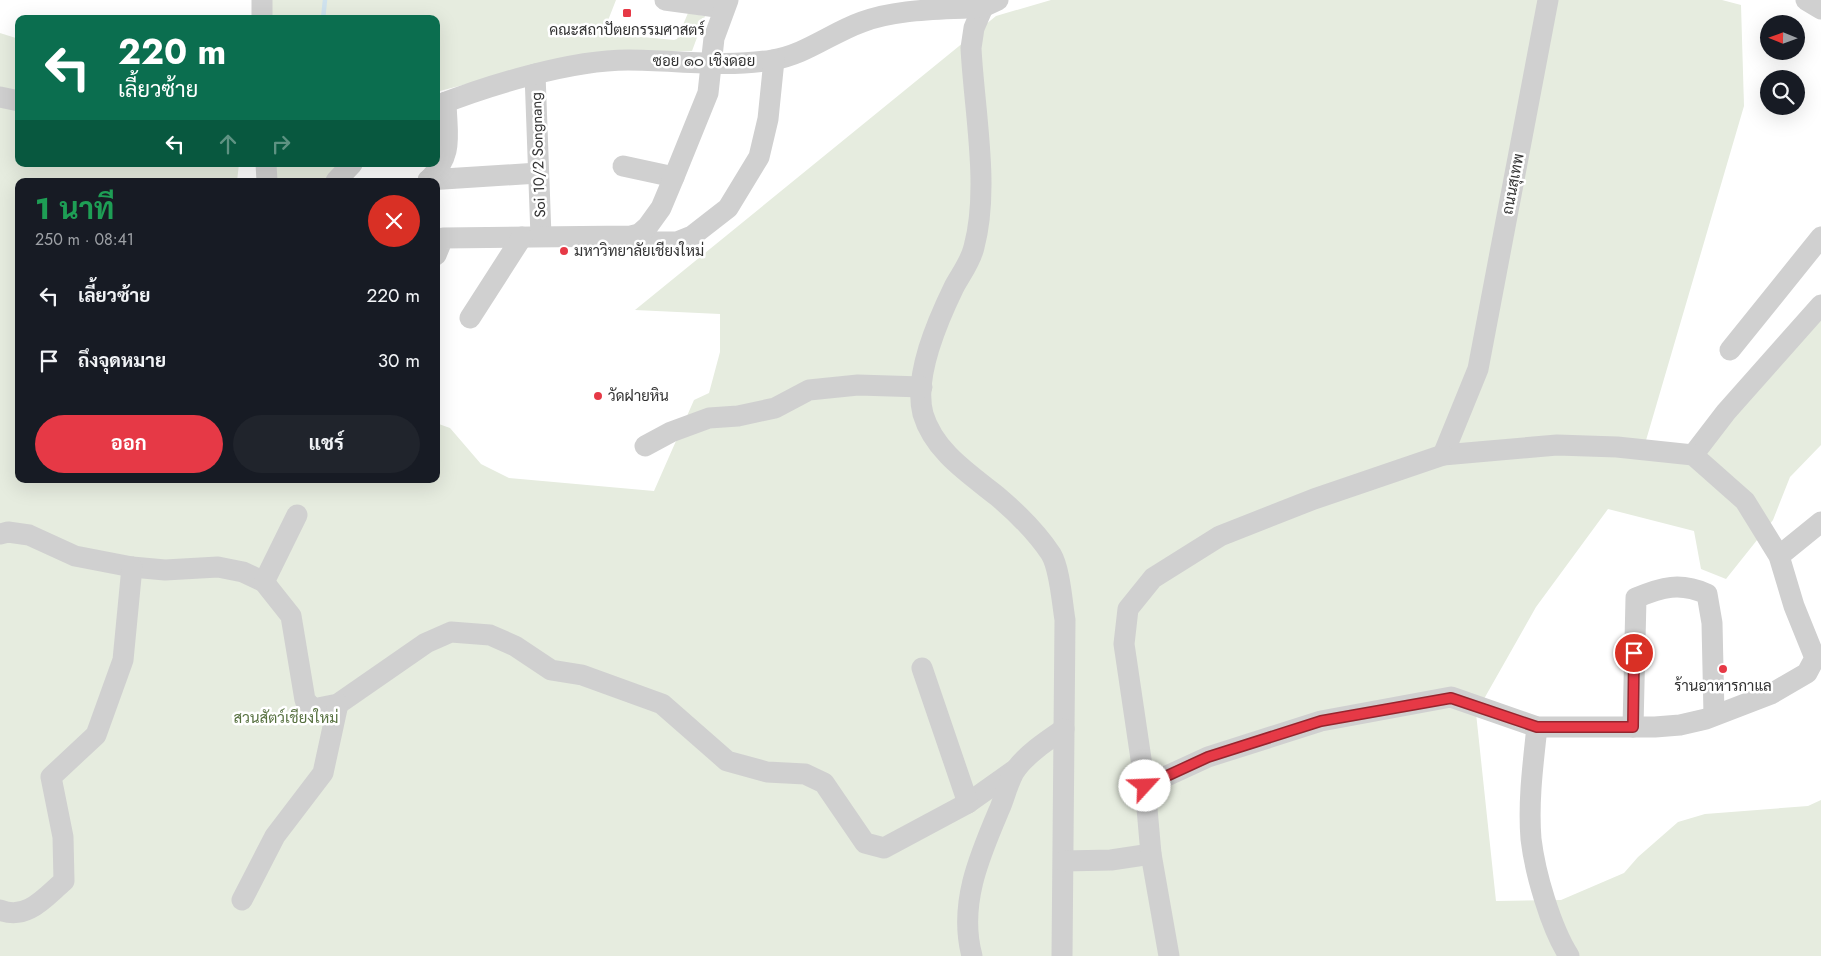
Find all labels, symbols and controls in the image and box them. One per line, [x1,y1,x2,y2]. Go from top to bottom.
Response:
marker: คณะสถาปัตยกรรมศาสตร์ [621,7,633,19]
north arrow [1760,15,1805,60]
map controls [1760,15,1805,115]
place label: คณะสถาปัตยกรรมศาสตร์ [549,19,705,41]
text: 220 m [118,27,226,77]
icon: left [35,35,100,100]
street label: ซอย ๑๐ เชิงดอย [653,50,755,72]
button: search [1760,70,1805,115]
text: เลี้ยวซ้าย [118,73,198,105]
street label: Soi 10/2 Songnang [525,92,551,218]
icon: left [161,130,189,158]
icon: ahead [214,130,242,158]
icon: right [267,130,295,158]
street label: ถนนสุเทพ [1496,152,1530,216]
text: 1 นาที [35,187,114,230]
button: close [368,195,420,247]
text: 250 m · 08:41 [35,228,134,251]
place label: มหาวิทยาลัยเชียงใหม่ [574,240,704,262]
marker: มหาวิทยาลัยเชียงใหม่ [558,245,570,257]
icon: left [35,282,63,310]
text: เลี้ยวซ้าย [78,282,150,309]
text: 220 m [366,282,420,309]
icon: arrive [35,347,63,375]
text: ถึงจุดหมาย [78,347,166,374]
text: 30 m [378,347,420,374]
place label: วัดฝายหิน [608,385,669,407]
marker: วัดฝายหิน [592,390,604,402]
button: ออก [35,415,223,473]
button: แชร์ [233,415,420,473]
pin [1613,632,1655,674]
icon: arrive [1620,639,1648,667]
marker: ร้านอาหารกาแล [1717,663,1729,675]
place label: ร้านอาหารกาแล [1674,675,1772,697]
park label: สวนสัตว์เชียงใหม่ [234,707,338,729]
position arrow [1118,759,1170,811]

